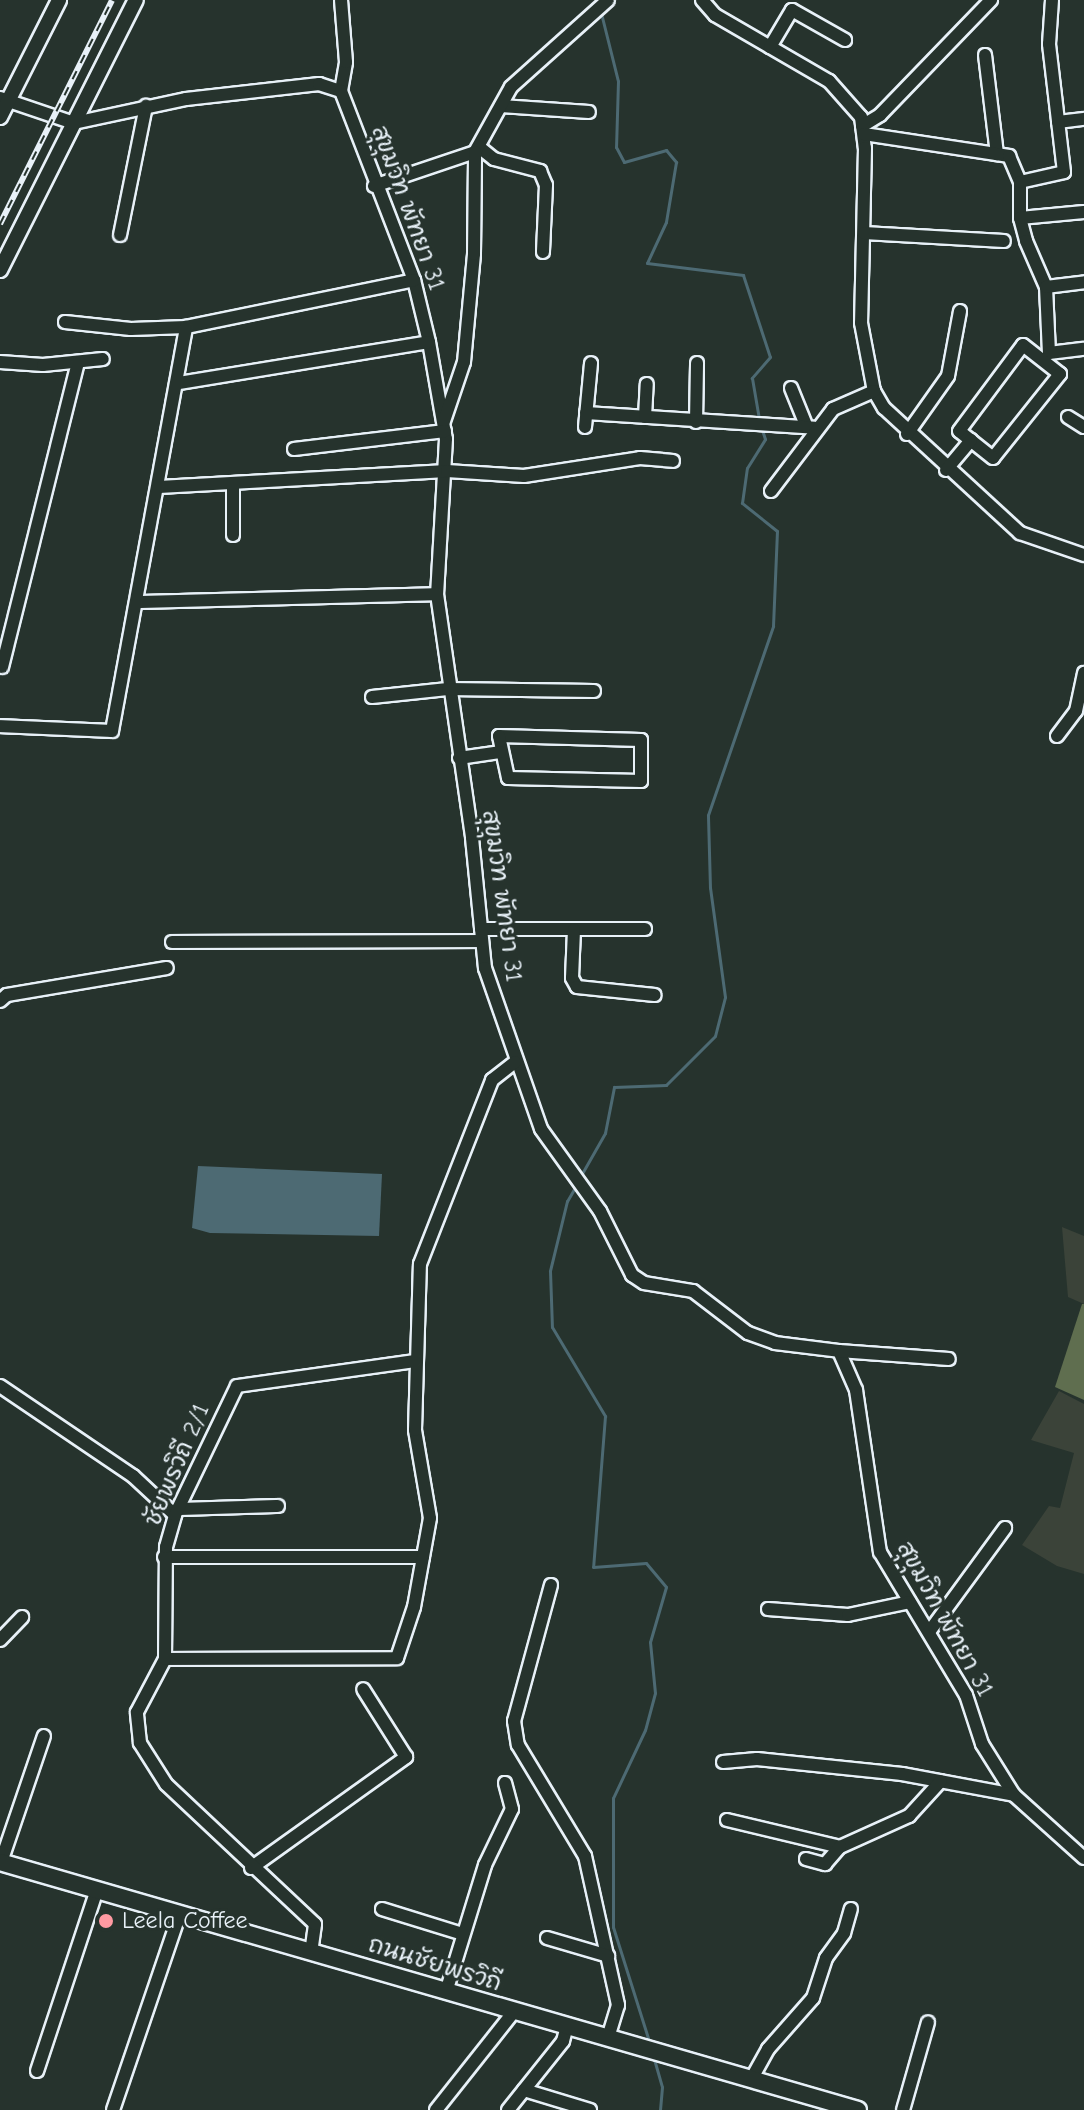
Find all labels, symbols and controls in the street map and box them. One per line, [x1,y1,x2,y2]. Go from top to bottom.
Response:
street label: สุขุมวิท พัทยา 31 [365,122,451,294]
street label: สุขุมวิท พัทยา 31 [476,808,528,984]
street label: ชัยพรวิถี 2/1 [138,1399,216,1531]
street label: สุขุมวิท พัทยา 31 [890,1536,1000,1702]
place label: Leela Coffee [122,1907,248,1935]
marker: Leela Coffee [97,1912,115,1930]
street label: ถนนชัยพรวิถี [365,1930,505,1998]

